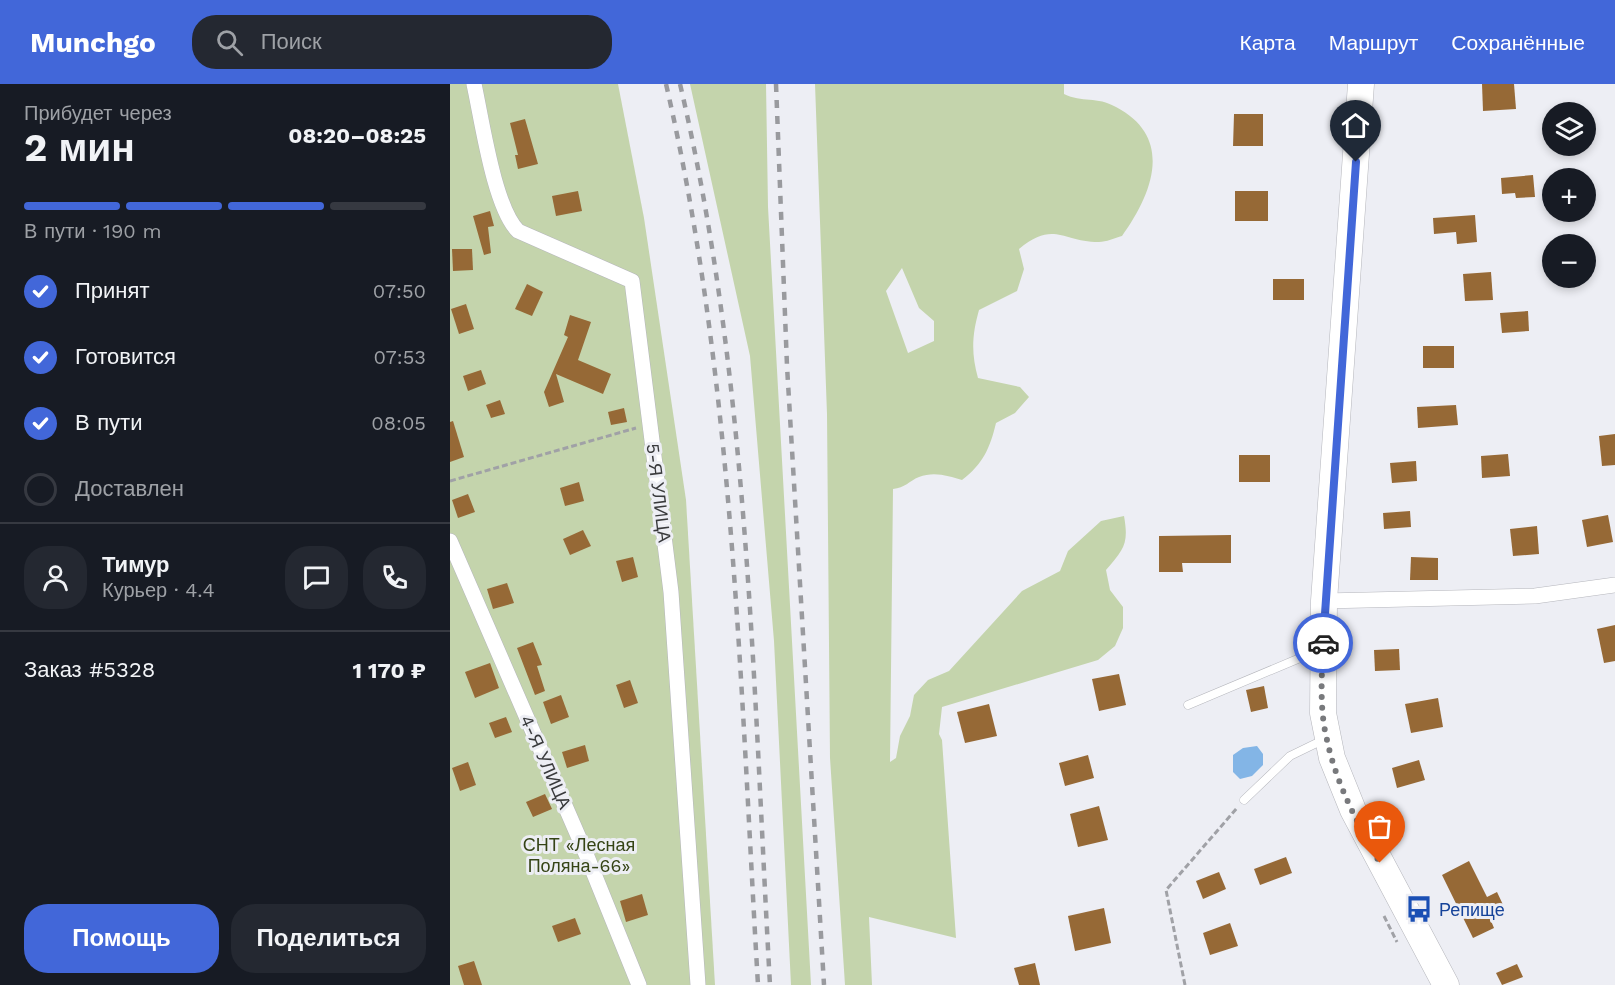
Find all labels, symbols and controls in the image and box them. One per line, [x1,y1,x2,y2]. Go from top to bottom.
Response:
search box [192,15,612,69]
text: Munchgo [30,26,156,59]
icon: search [213,26,246,59]
text: Поиск [261,29,322,54]
text: Карта [1240,30,1296,55]
text: Маршрут [1329,30,1418,55]
text: Сохранённые [1451,30,1585,55]
pin [1330,100,1381,162]
text: Прибудет через [24,101,172,125]
map controls [1542,102,1596,288]
button: layers [1542,102,1596,156]
icon: home [1339,109,1372,142]
text: 08:20–08:25 [288,123,426,148]
text: 2 мин [24,125,135,170]
button: + [1542,168,1596,222]
text: В пути · 190 m [24,219,162,243]
button: − [1542,234,1596,288]
icon: check [24,275,57,308]
text: Принят [75,278,149,303]
text: 07:50 [373,279,426,303]
icon: check [24,341,57,374]
text: Готовится [75,344,176,369]
text: 07:53 [374,345,426,369]
icon: check [24,407,57,440]
text: В пути [75,410,142,435]
text: 08:05 [371,411,426,435]
street label: 5-Я УЛИЦА [643,442,675,544]
text: Доставлен [75,476,184,501]
button: person [24,546,87,609]
button: chat [285,546,348,609]
button: phone [363,546,426,609]
text: Тимур [102,552,170,577]
text: Курьер · 4.4 [102,578,215,602]
courier [1293,613,1353,673]
icon: car [1307,627,1340,660]
text: Заказ #5328 [24,657,155,682]
text: 1 170 ₽ [353,658,426,683]
street label: 4-Я УЛИЦА [516,712,576,812]
pin [1354,801,1405,863]
icon: bag [1363,810,1396,843]
park label: СНТ «Лесная Поляна-66» [523,834,635,876]
bus stop icon: Репище [1404,894,1434,924]
place label: Репище [1439,899,1505,920]
button: Помощь [24,904,219,973]
button: Поделиться [231,904,426,973]

